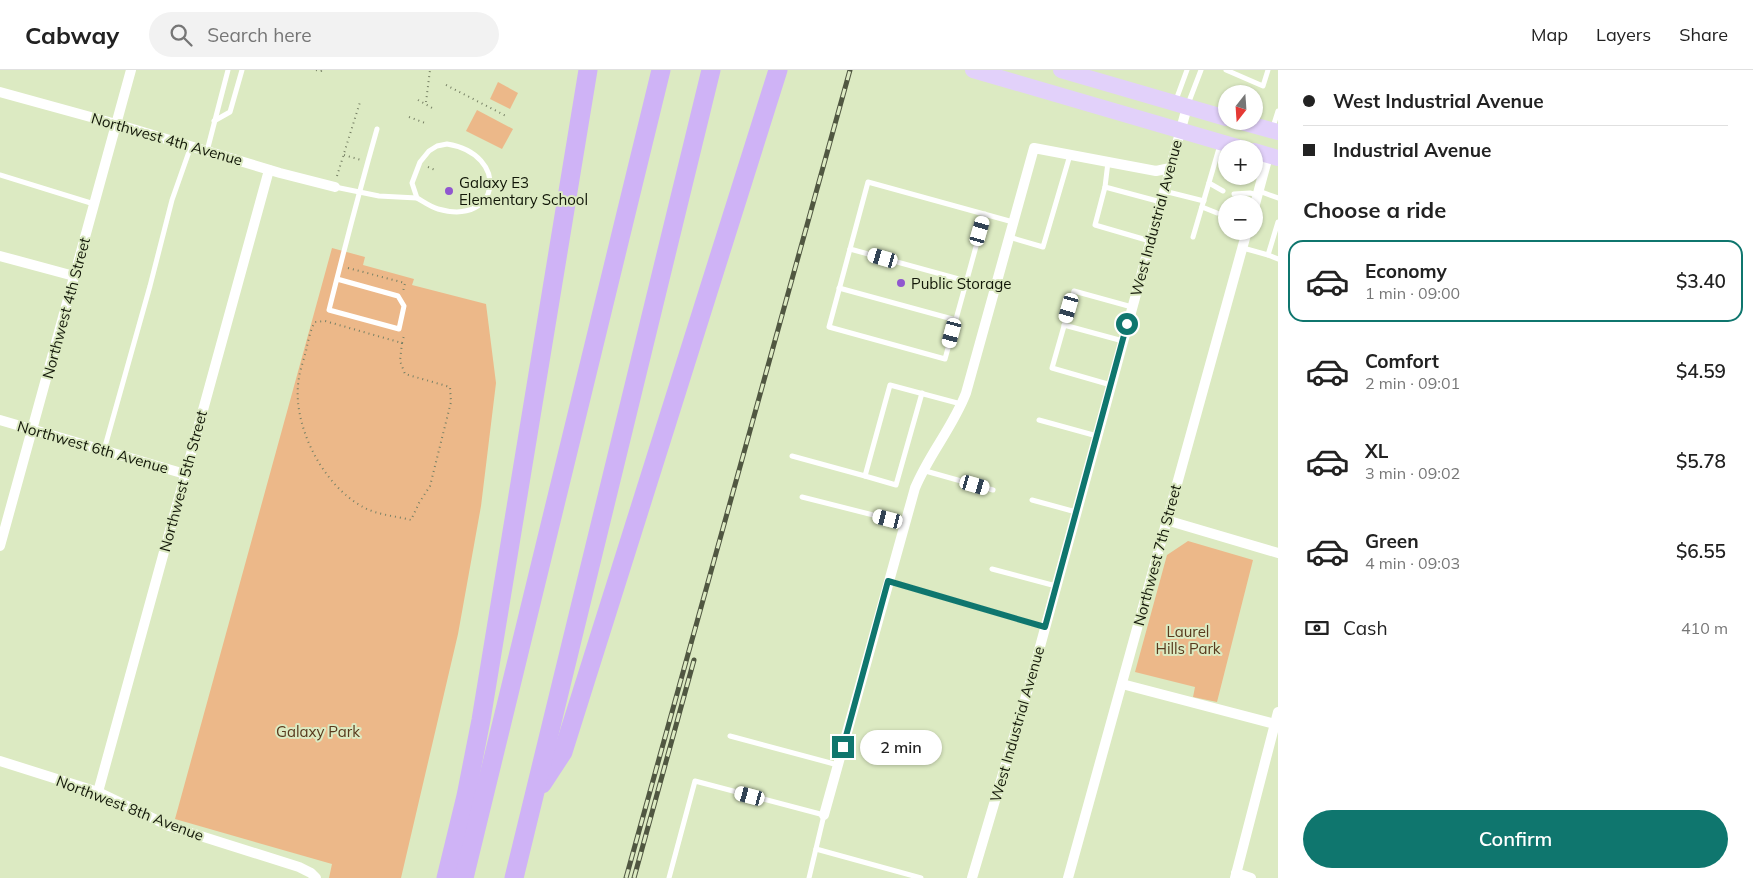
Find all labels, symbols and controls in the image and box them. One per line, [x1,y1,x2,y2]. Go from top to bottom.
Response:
search box [149,12,499,57]
text: Cabway [25,20,119,50]
icon: search [167,21,195,49]
text: Search here [207,23,312,47]
text: Map [1531,23,1568,46]
text: Layers [1596,23,1651,46]
text: Share [1679,23,1728,46]
north arrow [1218,85,1262,130]
map controls [1218,85,1263,240]
text: West Industrial Avenue [1333,89,1544,113]
street label: Northwest 4th Avenue [89,108,245,170]
street label: West Industrial Avenue [1126,138,1186,298]
text: Industrial Avenue [1333,138,1491,162]
button: + [1218,140,1263,185]
place label: Galaxy E3 Elementary School [459,173,588,209]
marker: Galaxy E3 Elementary School [443,185,455,197]
button: − [1218,195,1263,240]
text: Choose a ride [1303,196,1446,224]
car [968,215,991,247]
street label: Northwest 4th Street [38,235,94,381]
car [866,247,899,269]
icon: car [1305,259,1350,304]
text: Economy [1365,259,1447,283]
text: $3.40 [1676,269,1726,293]
place label: Public Storage [911,274,1011,293]
marker: Public Storage [895,277,907,289]
text: 1 min · 09:00 [1365,283,1460,303]
car [1057,292,1080,324]
route start [1116,313,1138,335]
car [940,317,963,349]
icon: car [1305,349,1350,394]
text: Comfort [1365,349,1439,373]
text: $4.59 [1676,359,1726,383]
text: 2 min · 09:01 [1365,373,1460,393]
street label: Northwest 5th Street [155,408,211,554]
street label: Northwest 6th Avenue [15,416,171,478]
icon: car [1305,439,1350,484]
text: XL [1365,439,1388,463]
text: $5.78 [1676,449,1726,473]
text: 3 min · 09:02 [1365,463,1460,483]
car [958,474,991,496]
street label: Northwest 7th Street [1129,482,1185,628]
car [871,508,904,530]
icon: car [1305,529,1350,574]
text: Green [1365,529,1419,553]
text: $6.55 [1676,539,1726,563]
text: 4 min · 09:03 [1365,553,1460,573]
icon: cash [1303,614,1331,642]
text: Cash [1343,616,1388,640]
text: 410 m [1681,618,1728,638]
park label: Laurel Hills Park [1155,622,1221,658]
street label: West Industrial Avenue [986,644,1048,804]
park label: Galaxy Park [276,722,360,741]
callout: 2 min [860,730,943,764]
route end [832,736,854,758]
text: 2 min [880,737,922,757]
street label: Northwest 8th Avenue [54,771,206,845]
car [733,785,766,807]
button: Confirm [1303,810,1728,868]

